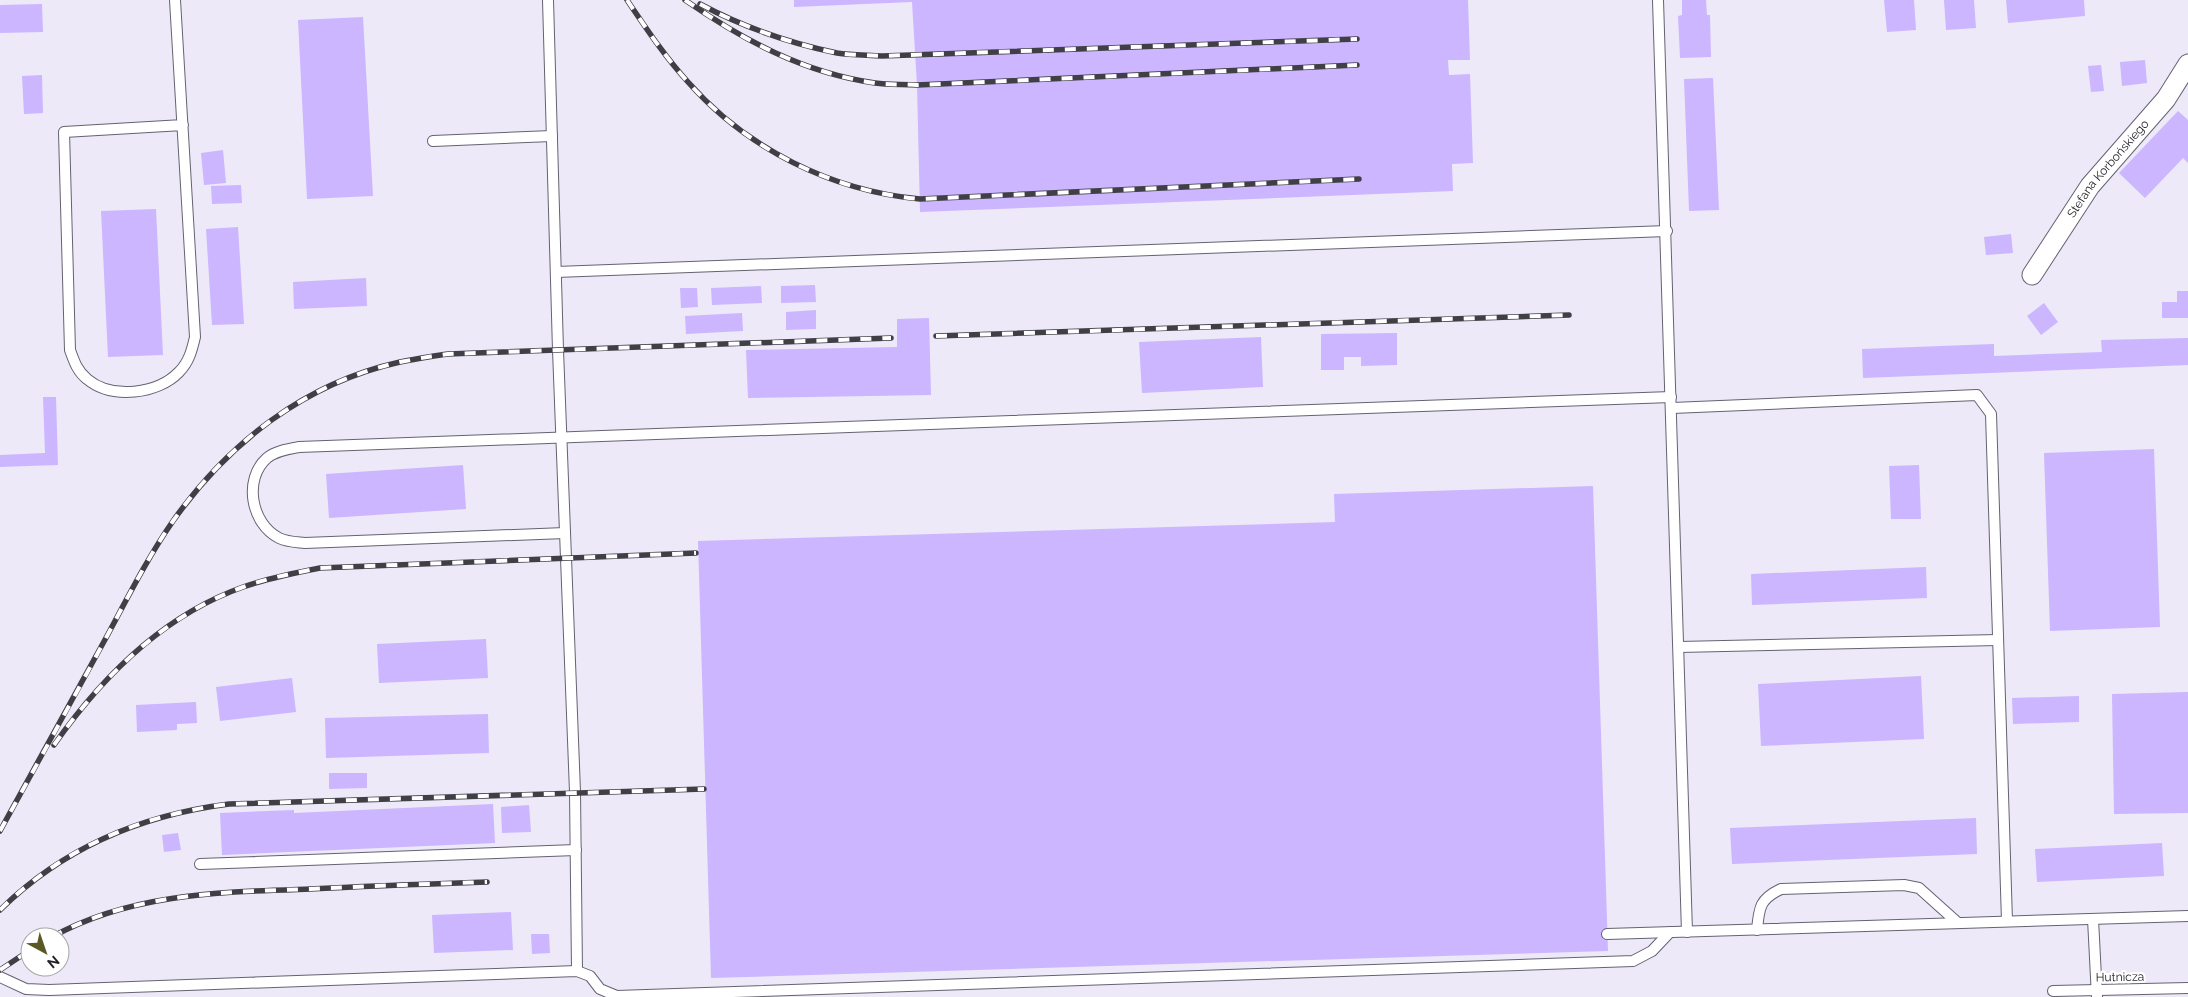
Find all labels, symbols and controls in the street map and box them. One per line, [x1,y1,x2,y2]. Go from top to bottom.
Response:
street label: Stefana Korbońskiego [2064,117,2152,220]
north arrow [20,927,70,977]
text: N [44,952,63,972]
street label: Hutnicza [2096,970,2144,984]

